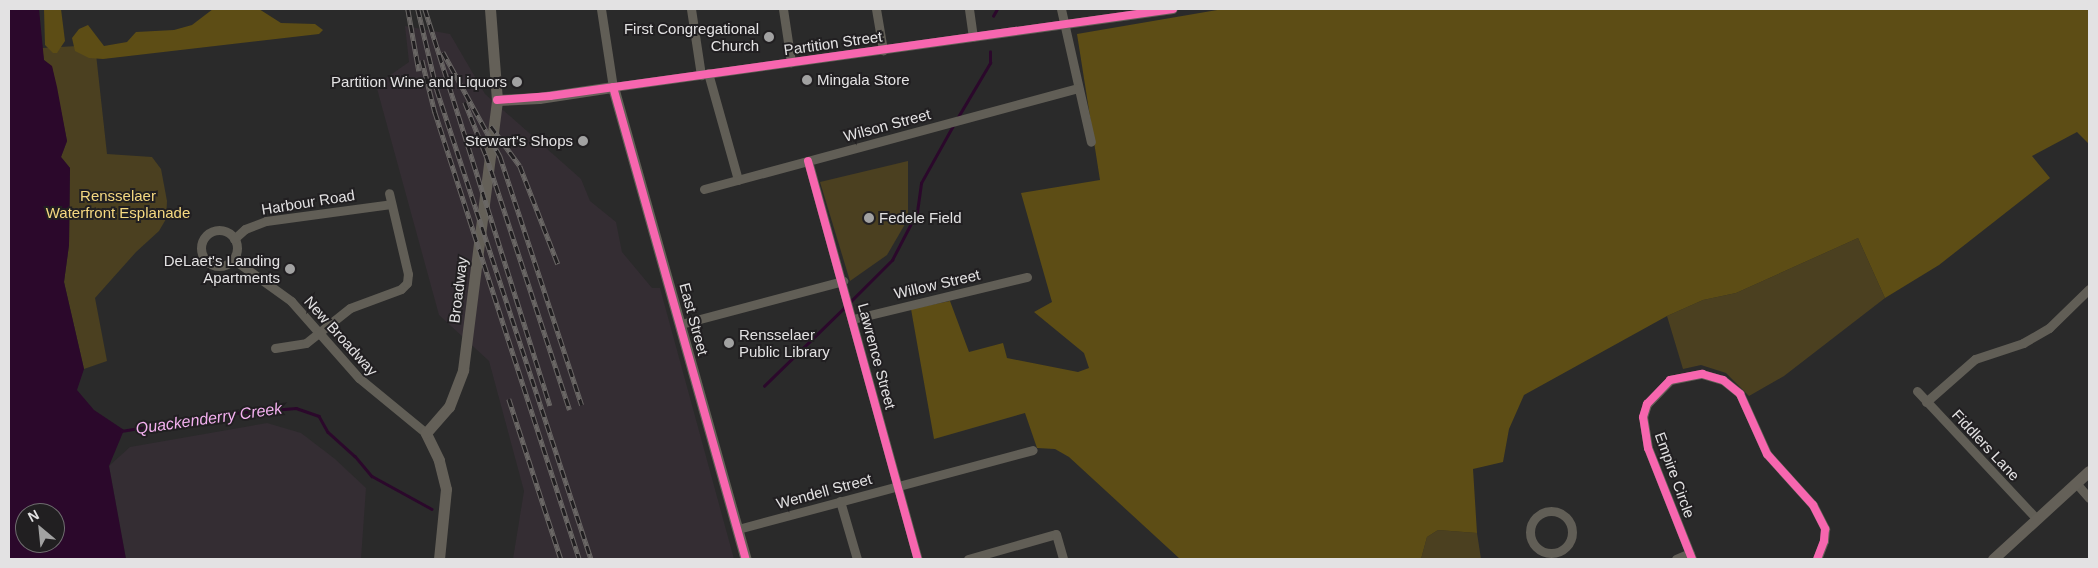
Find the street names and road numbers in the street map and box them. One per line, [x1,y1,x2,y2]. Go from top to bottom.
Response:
street label: Partition Street [783,27,883,59]
street label: Wilson Street [842,105,932,145]
street label: Harbour Road [260,186,356,218]
street label: Broadway [445,256,471,324]
street label: Willow Street [892,265,982,303]
street label: East Street [676,281,712,357]
street label: New Broadway [301,292,381,380]
street label: Lawrence Street [854,301,900,411]
street label: Fiddlers Lane [1948,406,2024,484]
street label: Empire Circle [1651,430,1699,520]
street label: Wendell Street [774,470,874,512]

